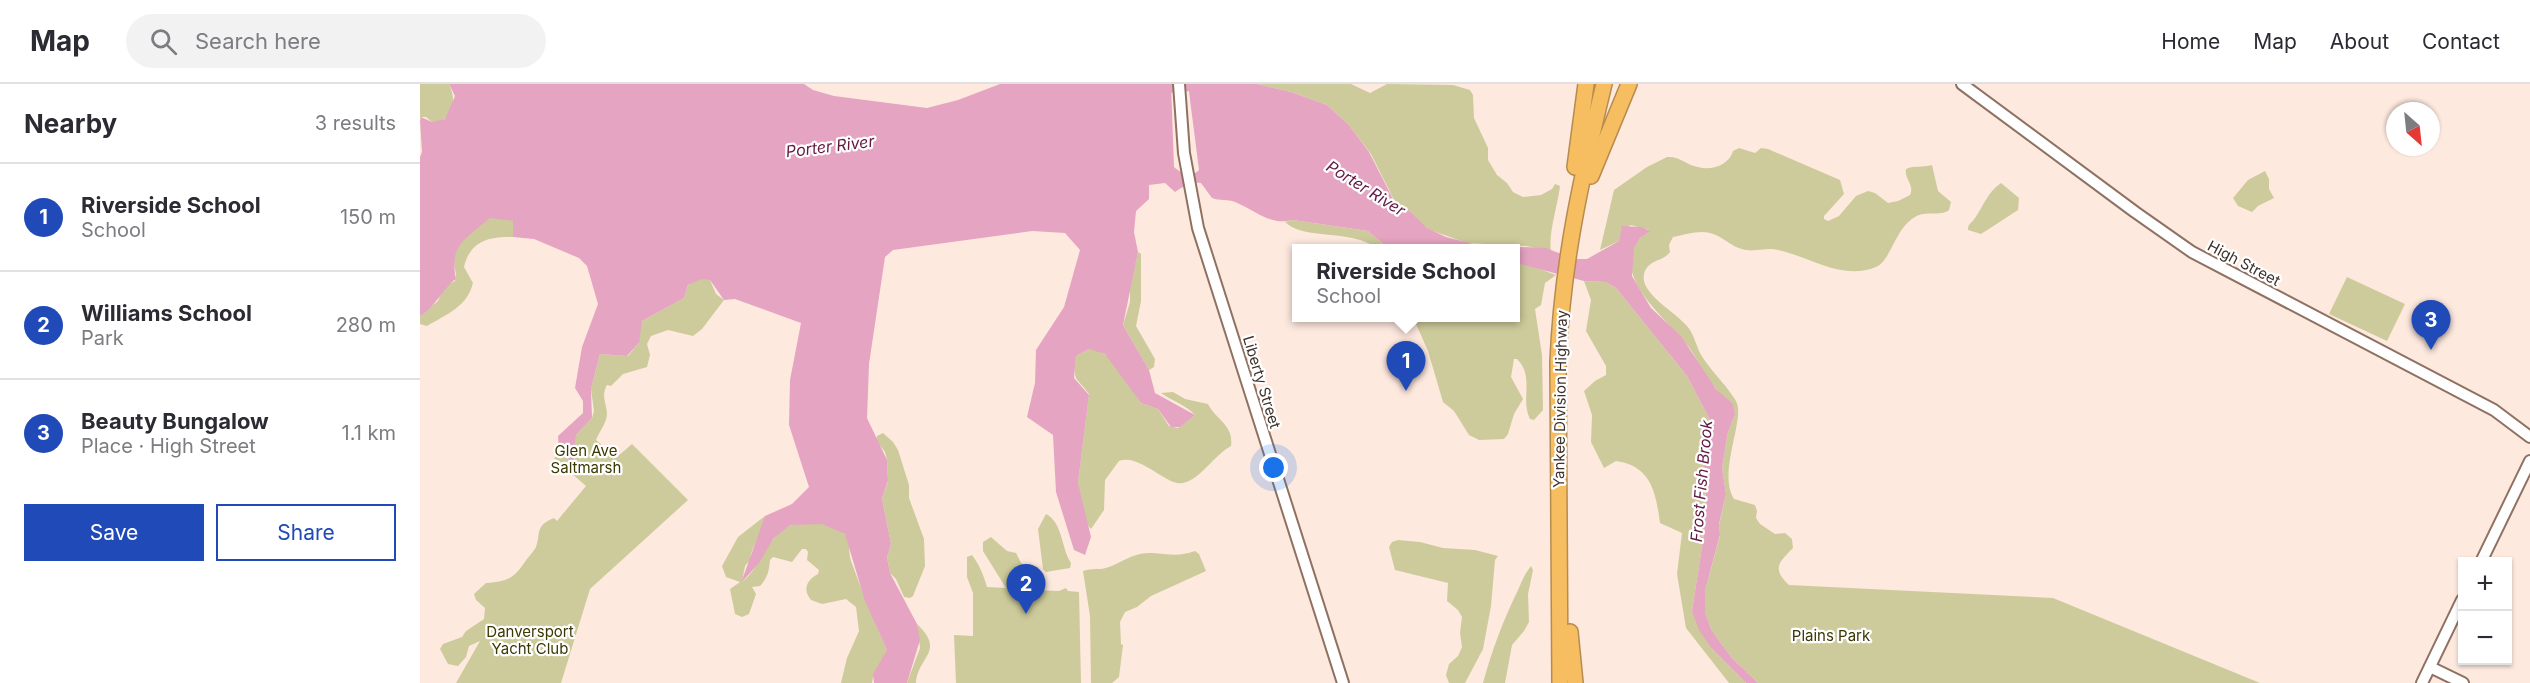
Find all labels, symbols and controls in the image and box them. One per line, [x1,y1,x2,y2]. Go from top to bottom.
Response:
search box [126,14,546,68]
text: Map [30,24,90,58]
icon: search [147,25,180,58]
text: Search here [195,28,321,54]
text: Home [2161,29,2220,54]
text: Map [2253,29,2297,54]
text: About [2330,29,2389,54]
text: Contact [2422,29,2500,54]
north arrow [2386,102,2440,156]
text: Nearby [24,108,117,139]
text: 3 results [315,111,396,135]
water label: Porter River [785,131,876,161]
water label: Porter River [1323,156,1410,221]
text: Riverside School [81,192,261,218]
text: 1 [39,205,48,229]
text: 150 m [340,205,396,229]
text: School [81,218,146,242]
street label: High Street [2204,236,2284,290]
popup [1292,244,1520,322]
text: Riverside School [1316,258,1496,284]
text: School [1316,284,1381,308]
text: Williams School [81,300,252,326]
pin: 3 [2412,300,2450,350]
street label: Yankee Division Highway [1549,309,1571,488]
text: 2 [37,313,50,337]
text: 280 m [336,313,396,337]
text: Park [81,326,124,350]
street label: Liberty Street [1239,333,1285,431]
pin: 1 [1386,342,1426,391]
text: Beauty Bungalow [81,408,269,434]
water label: Frost Fish Brook [1686,419,1716,543]
text: 3 [37,421,50,445]
text: 1.1 km [342,421,396,445]
text: Place · High Street [81,434,256,458]
park label: Glen Ave Saltmarsh [551,441,621,477]
your location [1259,453,1288,482]
button: Save [24,504,204,561]
button: Share [216,504,396,561]
map controls [2458,557,2512,665]
button: + [2458,557,2512,611]
pin: 2 [1006,564,1046,614]
button: − [2458,611,2512,665]
park label: Danversport Yacht Club [486,622,574,658]
park label: Plains Park [1792,626,1871,645]

